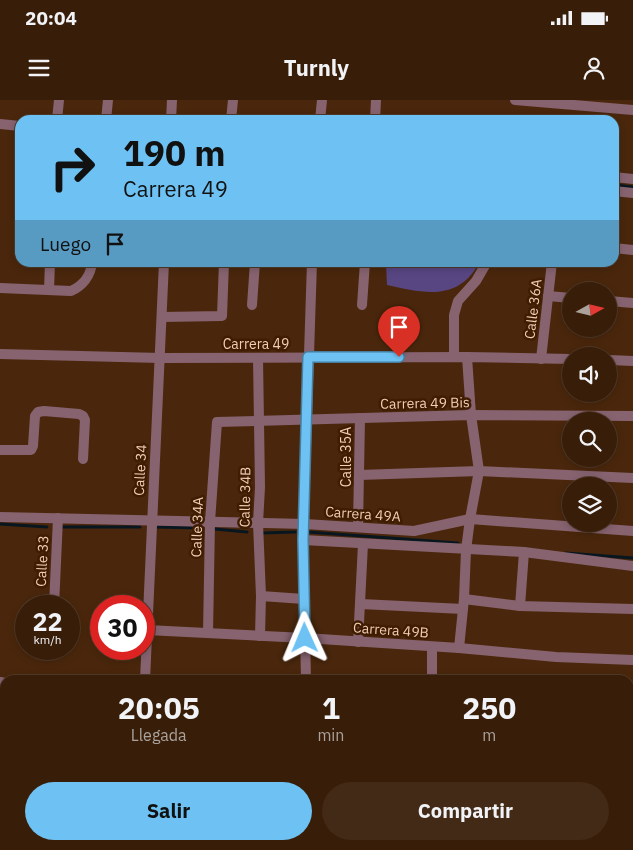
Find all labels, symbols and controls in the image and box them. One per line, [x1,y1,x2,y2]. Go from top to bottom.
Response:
text: 20:04 [25,6,77,30]
text: Turnly [284,53,349,82]
icon: menu [25,54,53,82]
icon: person [580,54,608,82]
text: 190 m [123,130,226,176]
icon: right [40,135,105,200]
text: Carrera 49 [123,174,228,203]
icon: arrive [101,230,129,258]
text: Luego [40,232,91,256]
street label: Calle 36A [520,278,546,340]
north arrow [562,282,618,338]
map controls [562,282,617,532]
pin [378,306,420,357]
icon: arrive [385,313,413,341]
street label: Carrera 49 [223,335,289,353]
button: sound [562,347,617,402]
street label: Carrera 49 Bis [380,393,470,413]
button: search [562,412,617,467]
street label: Calle 35A [337,427,355,487]
street label: Calle 34 [130,444,150,496]
street label: Calle 34B [235,467,255,527]
button: layers [562,477,617,532]
street label: Calle 34A [187,496,207,558]
street label: Carrera 49A [325,502,401,526]
street label: Calle 33 [32,535,52,587]
speed limit sign: 30 [90,595,155,660]
text: 22 [32,605,63,638]
position arrow [278,611,330,663]
street label: Carrera 49B [353,618,429,642]
text: km/h [33,632,62,647]
text: 20:05 [118,688,200,727]
text: 1 [322,688,340,727]
text: 250 [462,688,516,727]
text: Llegada [131,725,187,745]
text: min [317,725,344,745]
text: m [482,725,496,745]
button: Salir [25,782,312,840]
button: Compartir [322,782,609,840]

